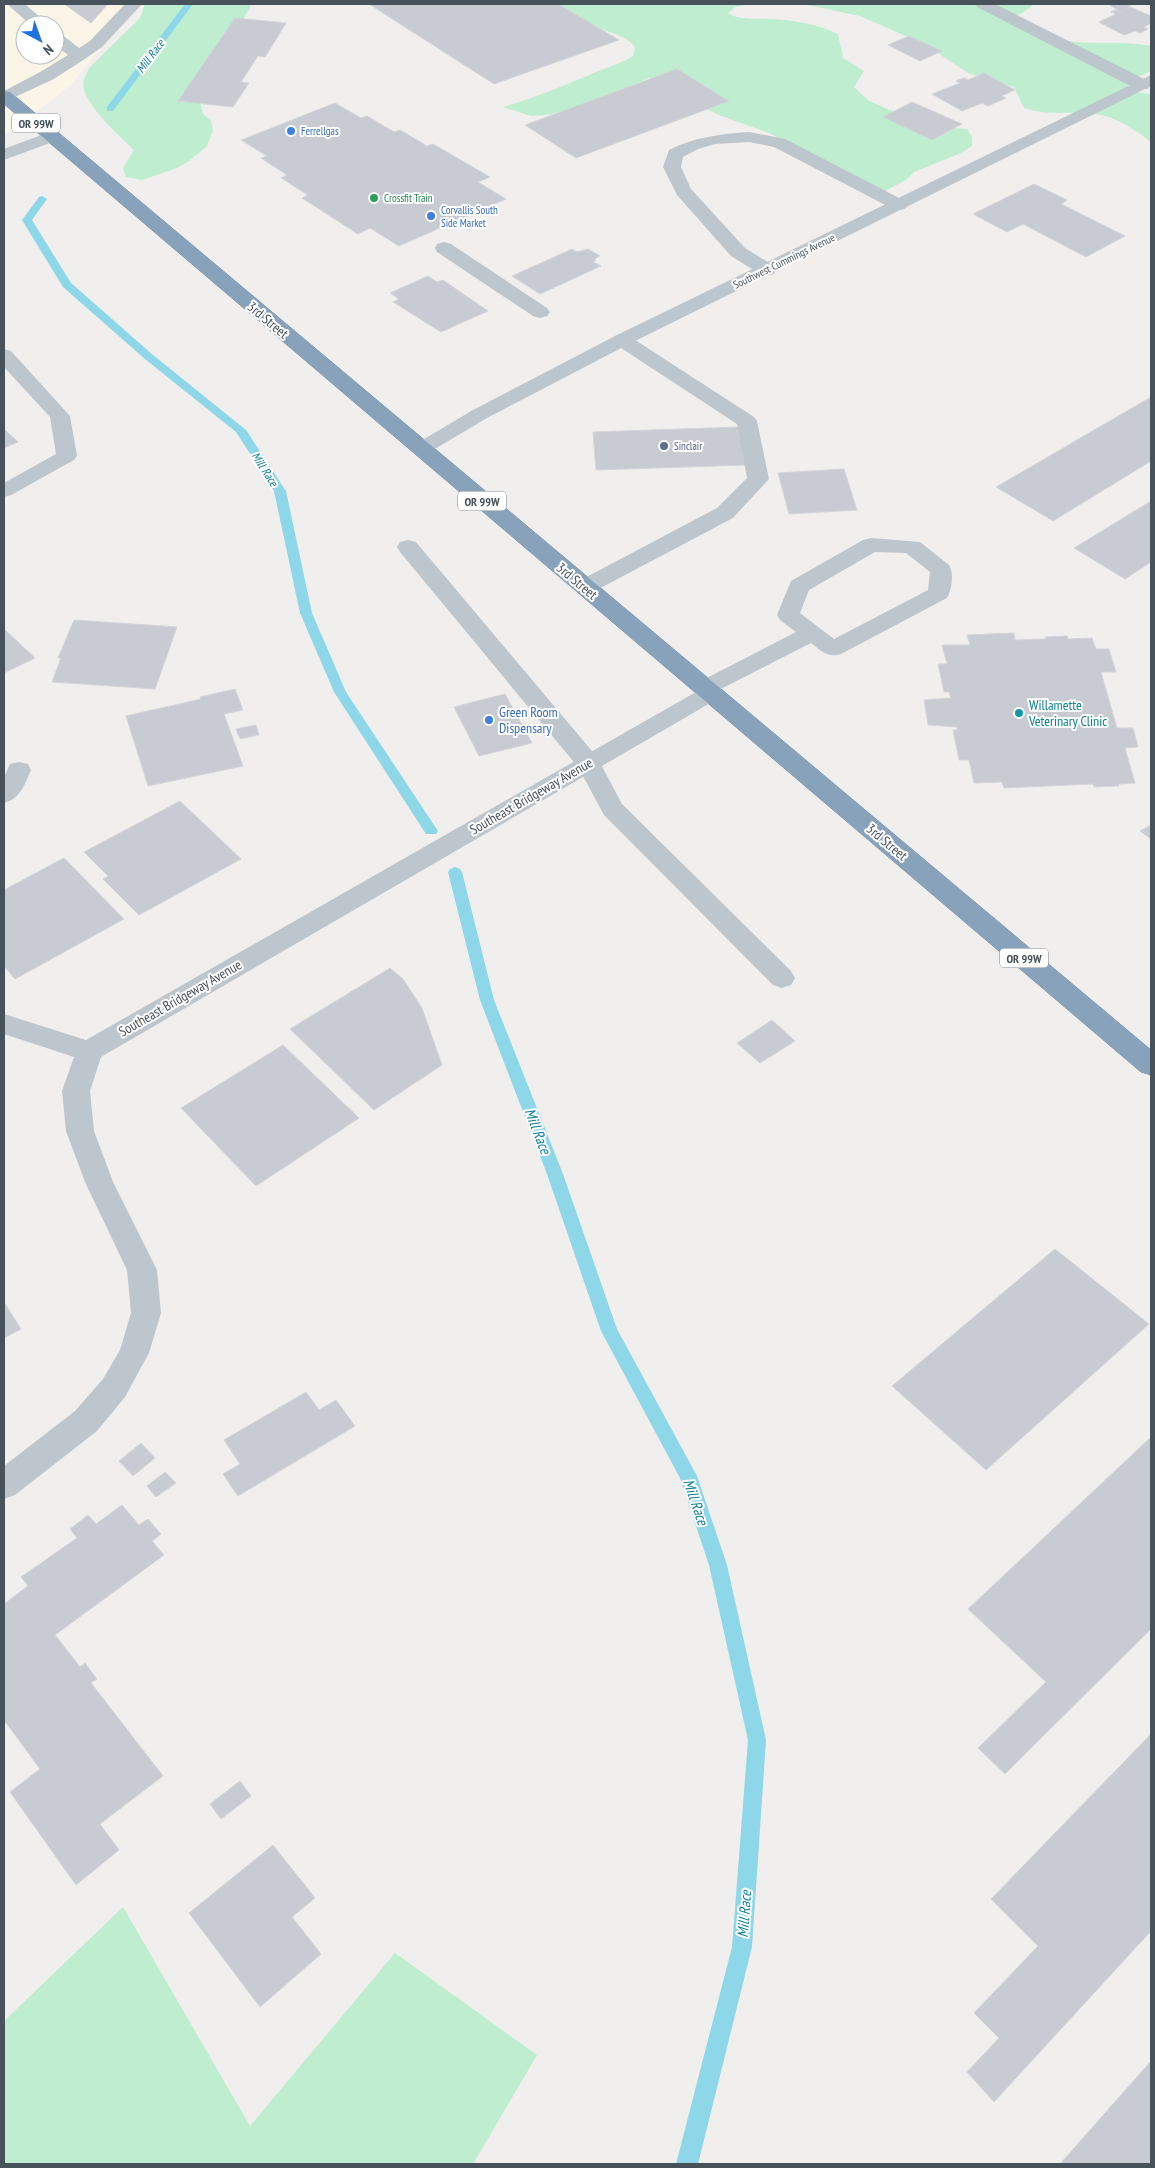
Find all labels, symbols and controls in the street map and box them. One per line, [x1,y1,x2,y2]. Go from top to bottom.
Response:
north arrow [15,15,65,65]
water label: Mill Race [133,35,168,76]
text: N [40,41,57,59]
road number: OR 99W [12,114,60,132]
place label: Ferrellgas [301,124,339,138]
marker: Ferrellgas [285,125,297,137]
place label: Crossfit Train [384,191,433,205]
marker: Crossfit Train [368,192,380,204]
place label: Corvallis South Side Market [441,203,498,230]
marker: Corvallis South Side Market [425,210,437,222]
street label: Southwest Cummings Avenue [731,230,838,292]
street label: 3rd Street [244,298,292,342]
place label: Sinclair [674,439,702,453]
marker: Sinclair [658,440,670,452]
water label: Mill Race [248,449,282,490]
road number: OR 99W [458,492,506,511]
street label: 3rd Street [553,559,601,603]
place label: Willamette Veterinary Clinic [1028,696,1107,730]
place label: Green Room Dispensary [499,703,558,737]
marker: Willamette Veterinary Clinic [1013,707,1025,719]
marker: Green Room Dispensary [483,714,495,726]
street label: Southeast Bridgeway Avenue [466,753,596,839]
street label: 3rd Street [863,820,911,864]
road number: OR 99W [1000,948,1048,968]
street label: Southeast Bridgeway Avenue [115,955,245,1041]
water label: Mill Race [521,1105,556,1157]
water label: Mill Race [679,1476,713,1528]
water label: Mill Race [733,1889,755,1938]

